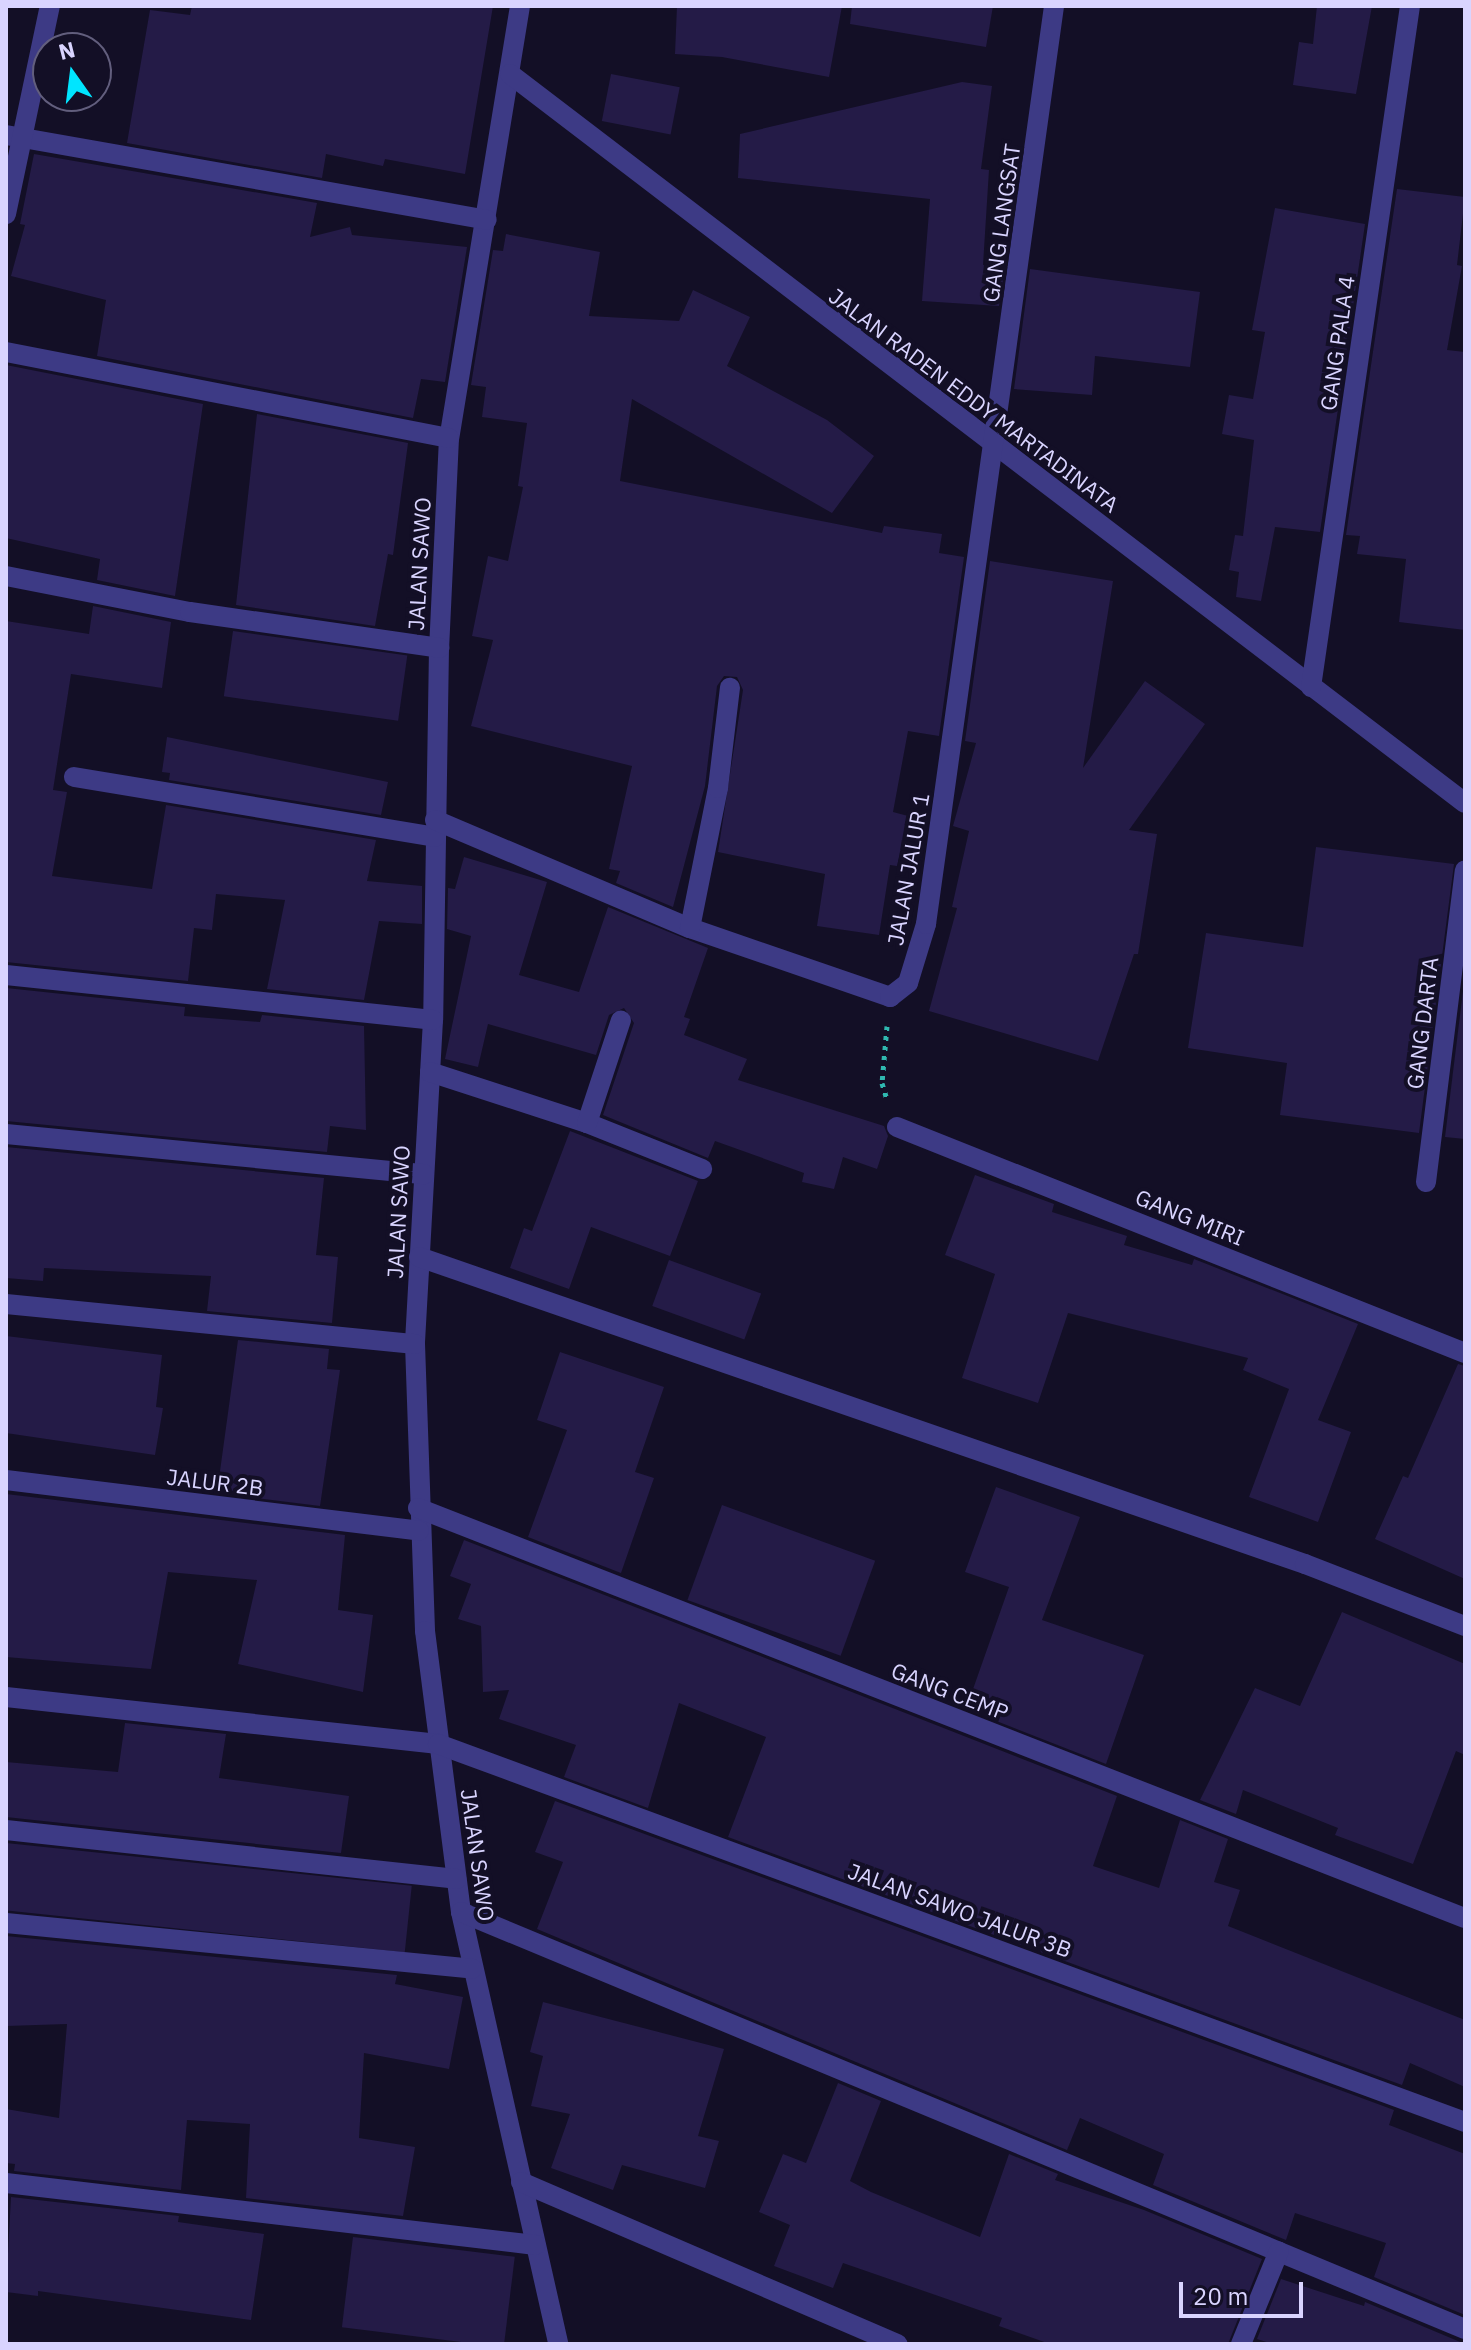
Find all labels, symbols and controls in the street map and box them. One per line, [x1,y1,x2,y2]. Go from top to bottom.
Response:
north arrow [32,32,112,112]
text: N [55,34,78,66]
street label: GANG LANGSAT [977,142,1025,304]
street label: GANG PALA 4 [1314,274,1360,412]
street label: JALAN RADEN EDDY MARTADINATA [824,282,1124,518]
street label: JALAN SAWO [402,497,436,631]
street label: JALAN JALUR 1 [882,791,934,947]
street label: GANG DARTA [1401,955,1443,1091]
street label: JALAN SAWO [381,1145,415,1279]
street label: GANG MIRI [1132,1183,1248,1251]
street label: JALUR 2B [165,1463,265,1501]
street label: GANG CEMP [888,1657,1012,1725]
street label: JALAN SAWO [456,1787,500,1923]
street label: JALAN SAWO JALUR 3B [845,1857,1075,1963]
scale bar [1183,2266,1307,2316]
text: 20 m [1193,2280,1248,2312]

